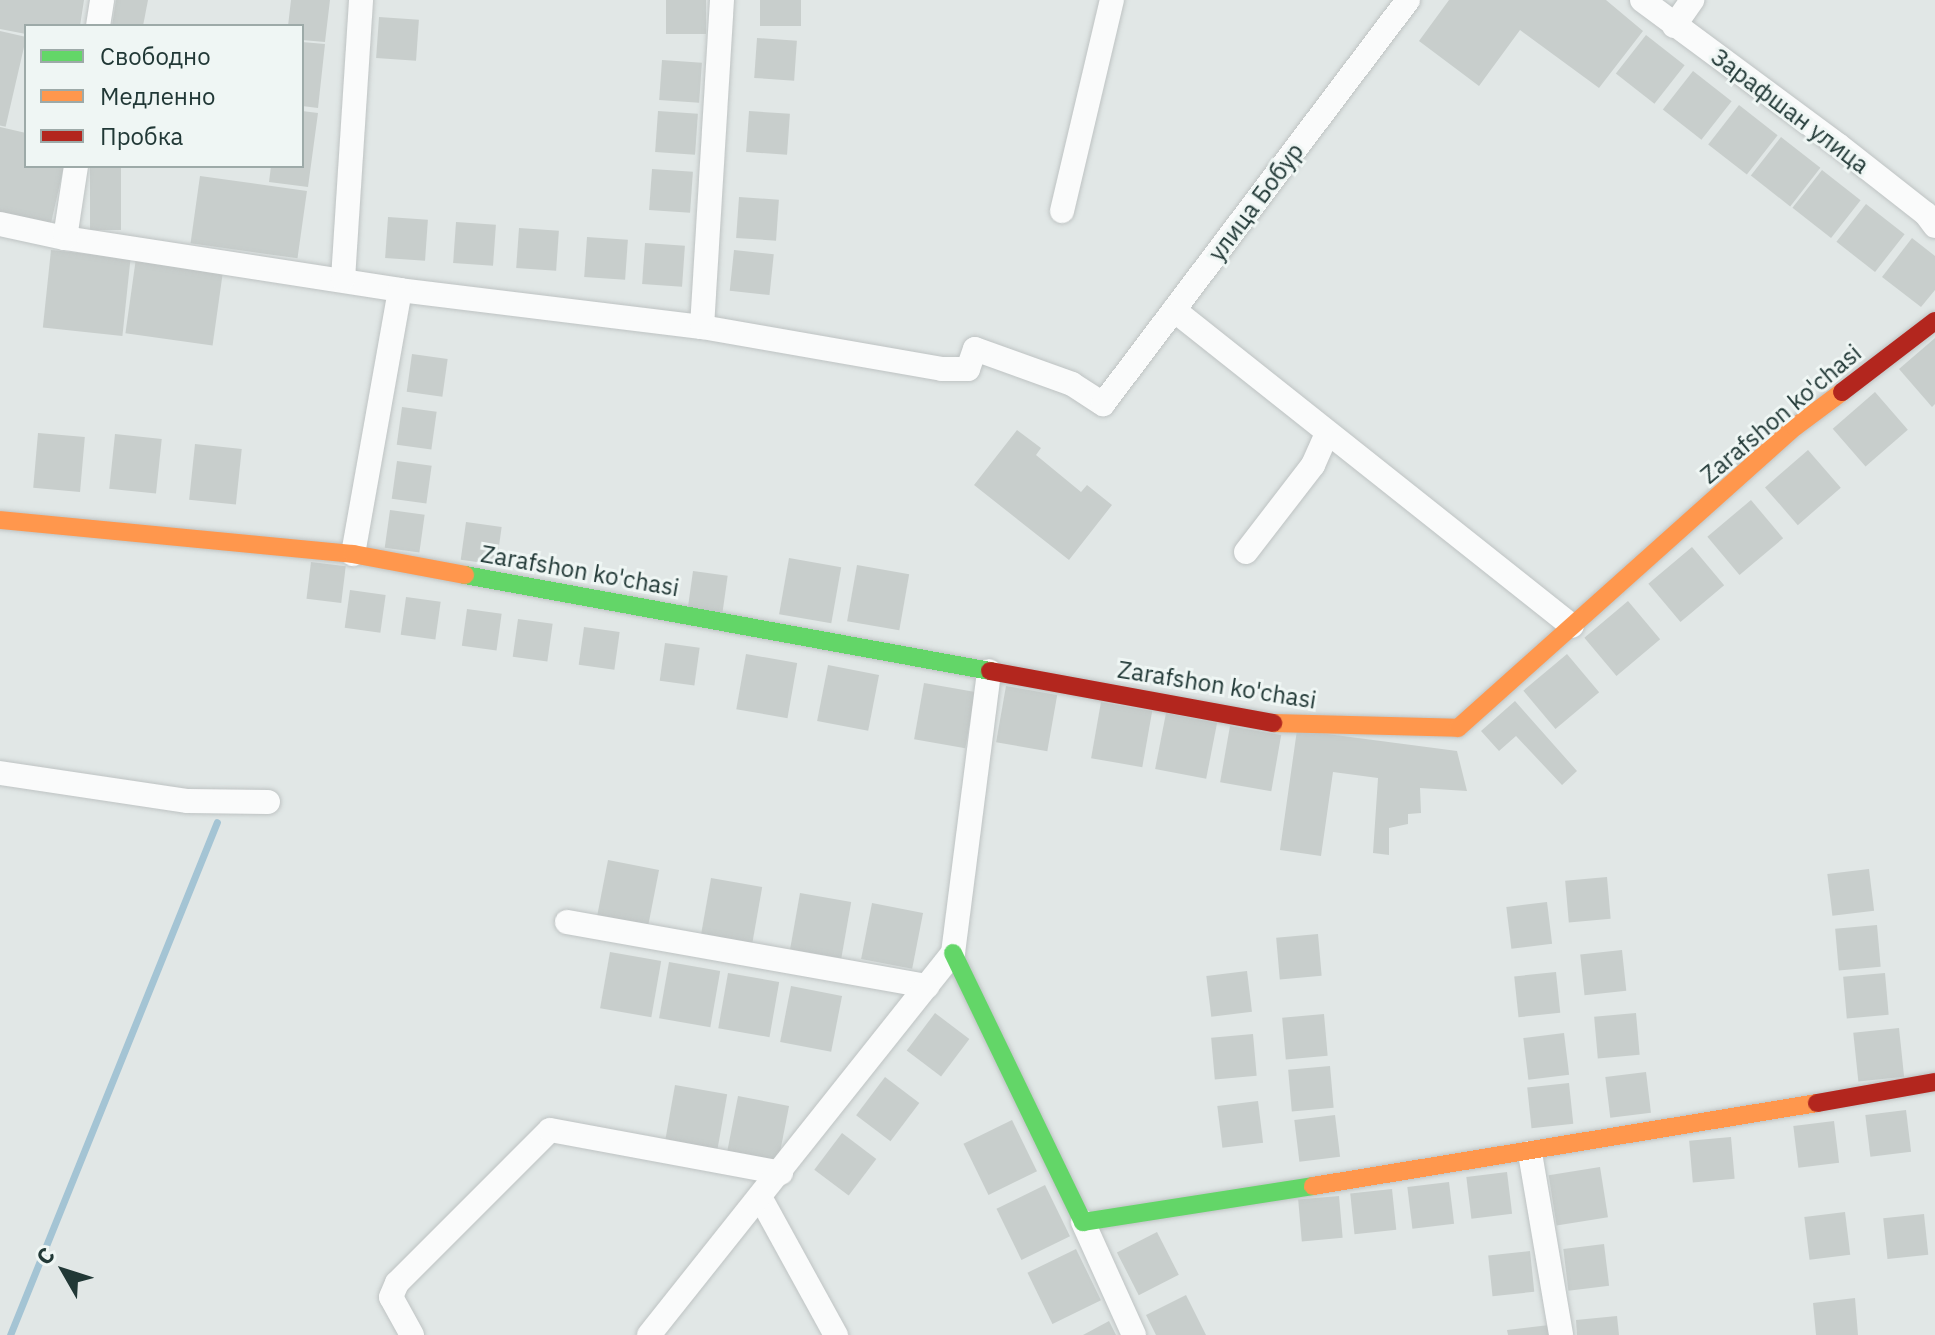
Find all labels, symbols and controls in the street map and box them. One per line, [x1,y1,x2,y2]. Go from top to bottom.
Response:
legend [24,24,304,168]
text: Свободно [100,40,211,72]
street label: Зарафшан улица [1705,42,1875,180]
text: Медленно [100,80,216,112]
text: Пробка [100,120,183,152]
street label: улица Бобур [1202,137,1310,267]
street label: Zarafshon ko'chasi [1695,338,1867,490]
street label: Zarafshon ko'chasi [479,539,681,603]
street label: Zarafshon ko'chasi [1116,655,1318,715]
north arrow [24,1231,104,1311]
text: С [29,1241,61,1270]

